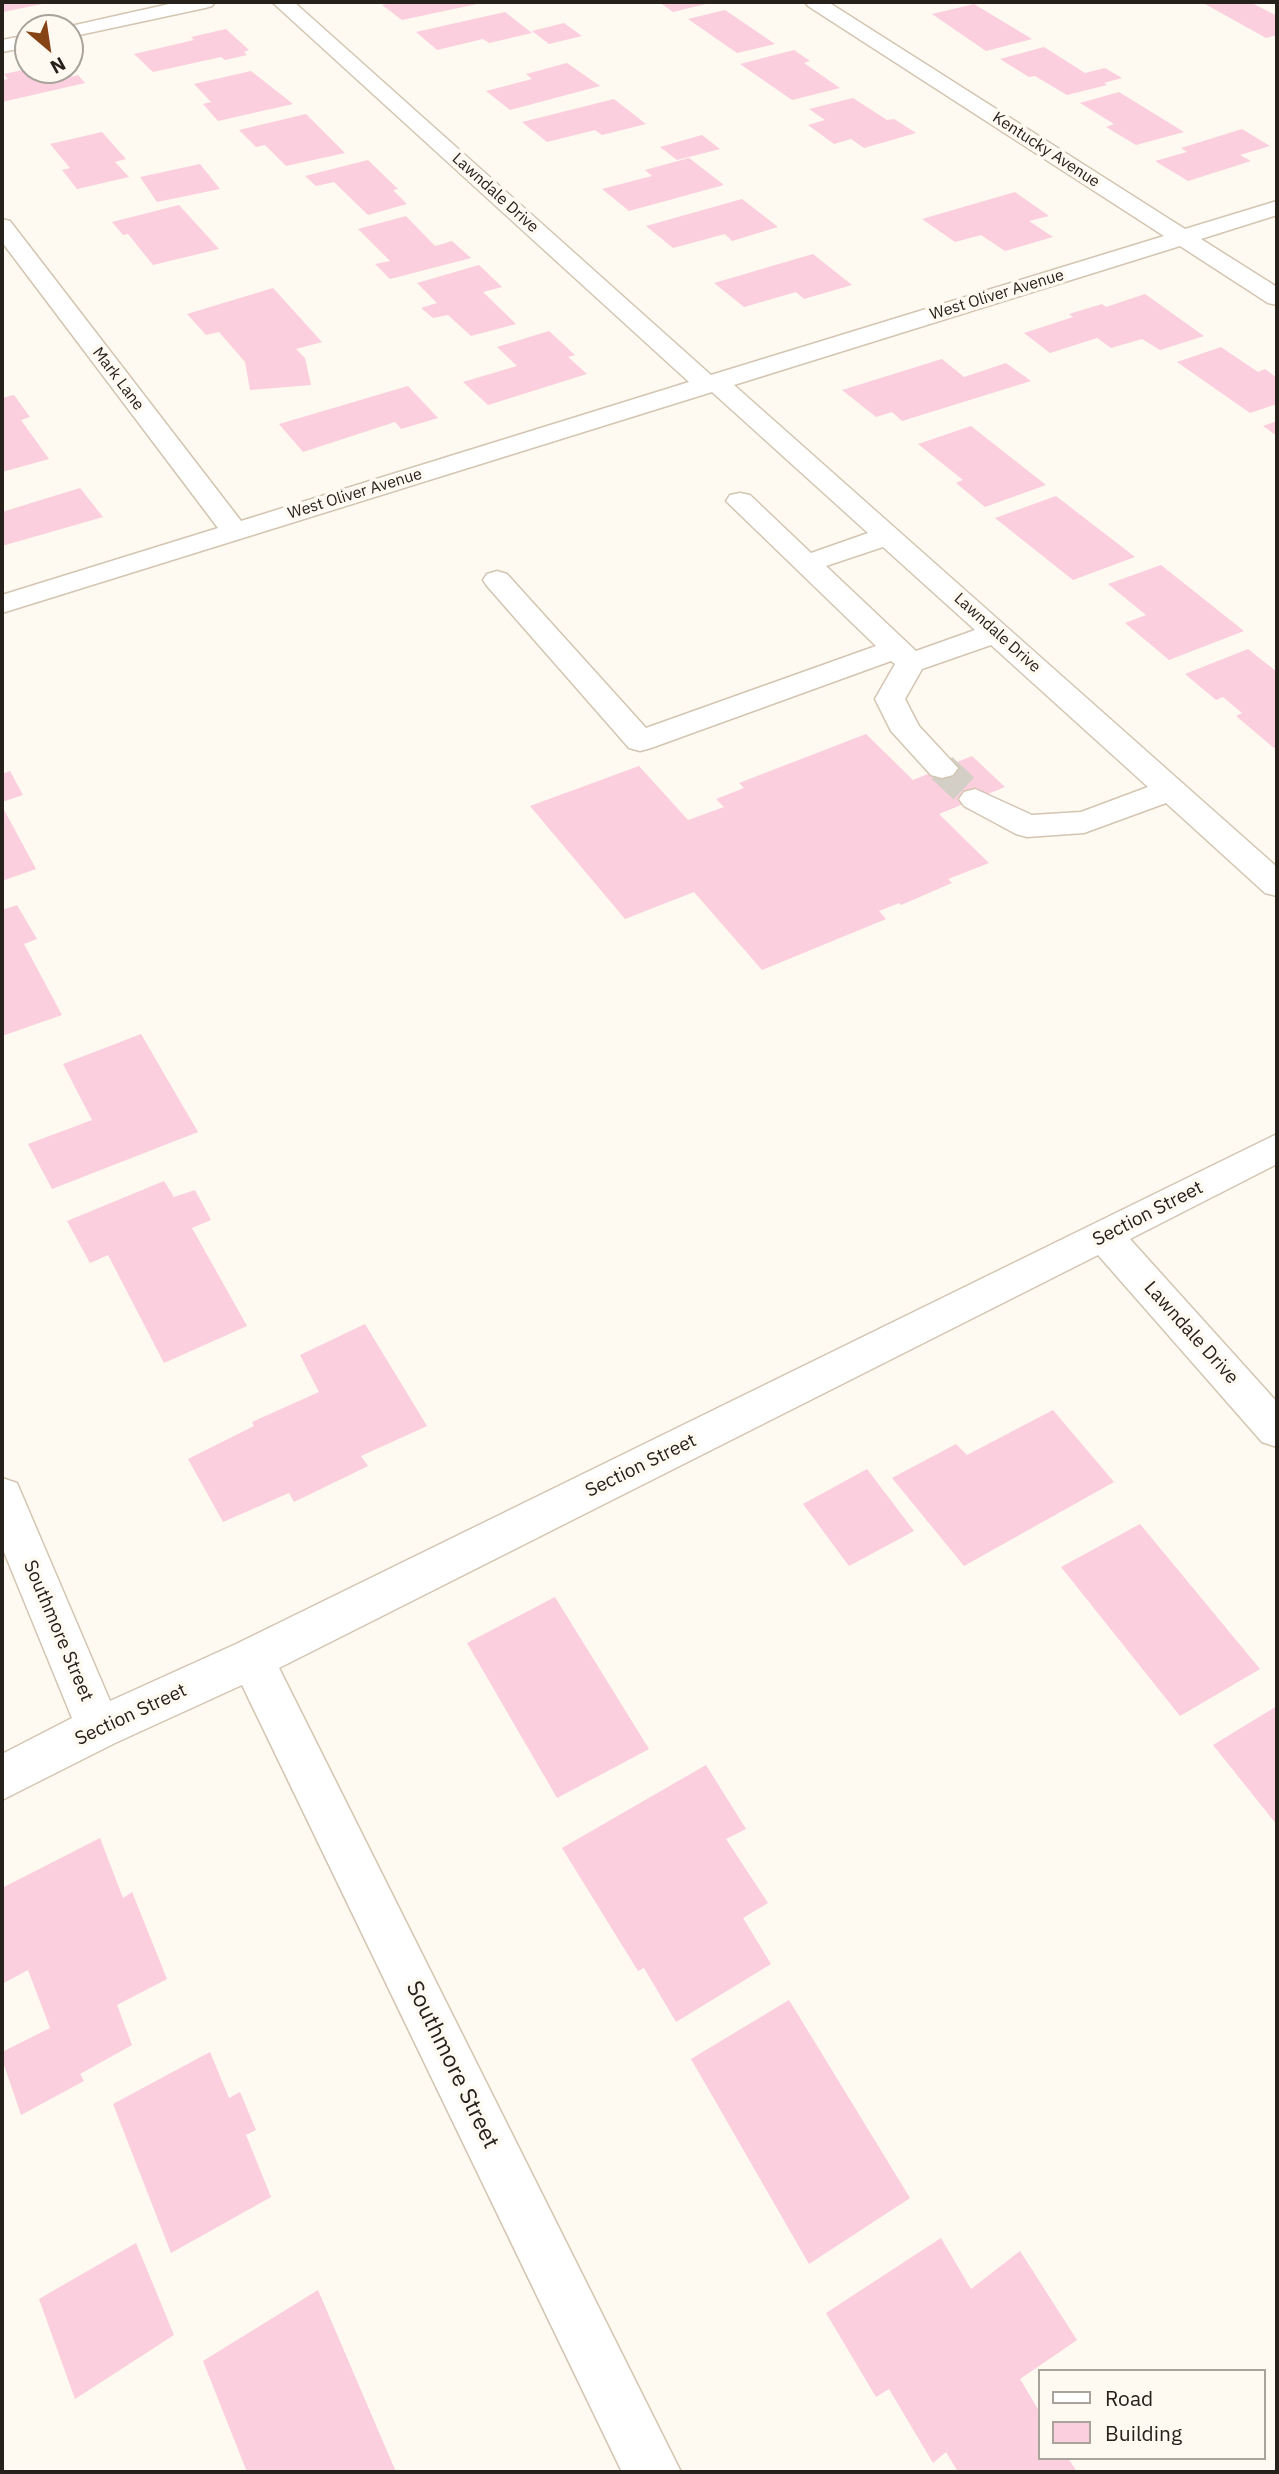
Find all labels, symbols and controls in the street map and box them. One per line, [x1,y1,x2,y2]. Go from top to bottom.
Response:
north arrow [14,14,84,84]
text: N [46,52,70,79]
street label: Kentucky Avenue [989,108,1103,192]
street label: Lawndale Drive [448,149,542,237]
street label: West Oliver Avenue [928,265,1066,325]
street label: Mark Lane [88,344,148,414]
street label: West Oliver Avenue [286,464,424,524]
street label: Lawndale Drive [950,589,1044,677]
street label: Section Street [1089,1176,1207,1252]
street label: Lawndale Drive [1139,1277,1243,1389]
street label: Section Street [582,1429,700,1503]
street label: Southmore Street [18,1557,98,1705]
street label: Section Street [72,1679,190,1751]
street label: Southmore Street [400,1977,504,2153]
legend [1038,2369,1265,2460]
text: Road [1105,2384,1153,2412]
text: Building [1105,2419,1182,2447]

